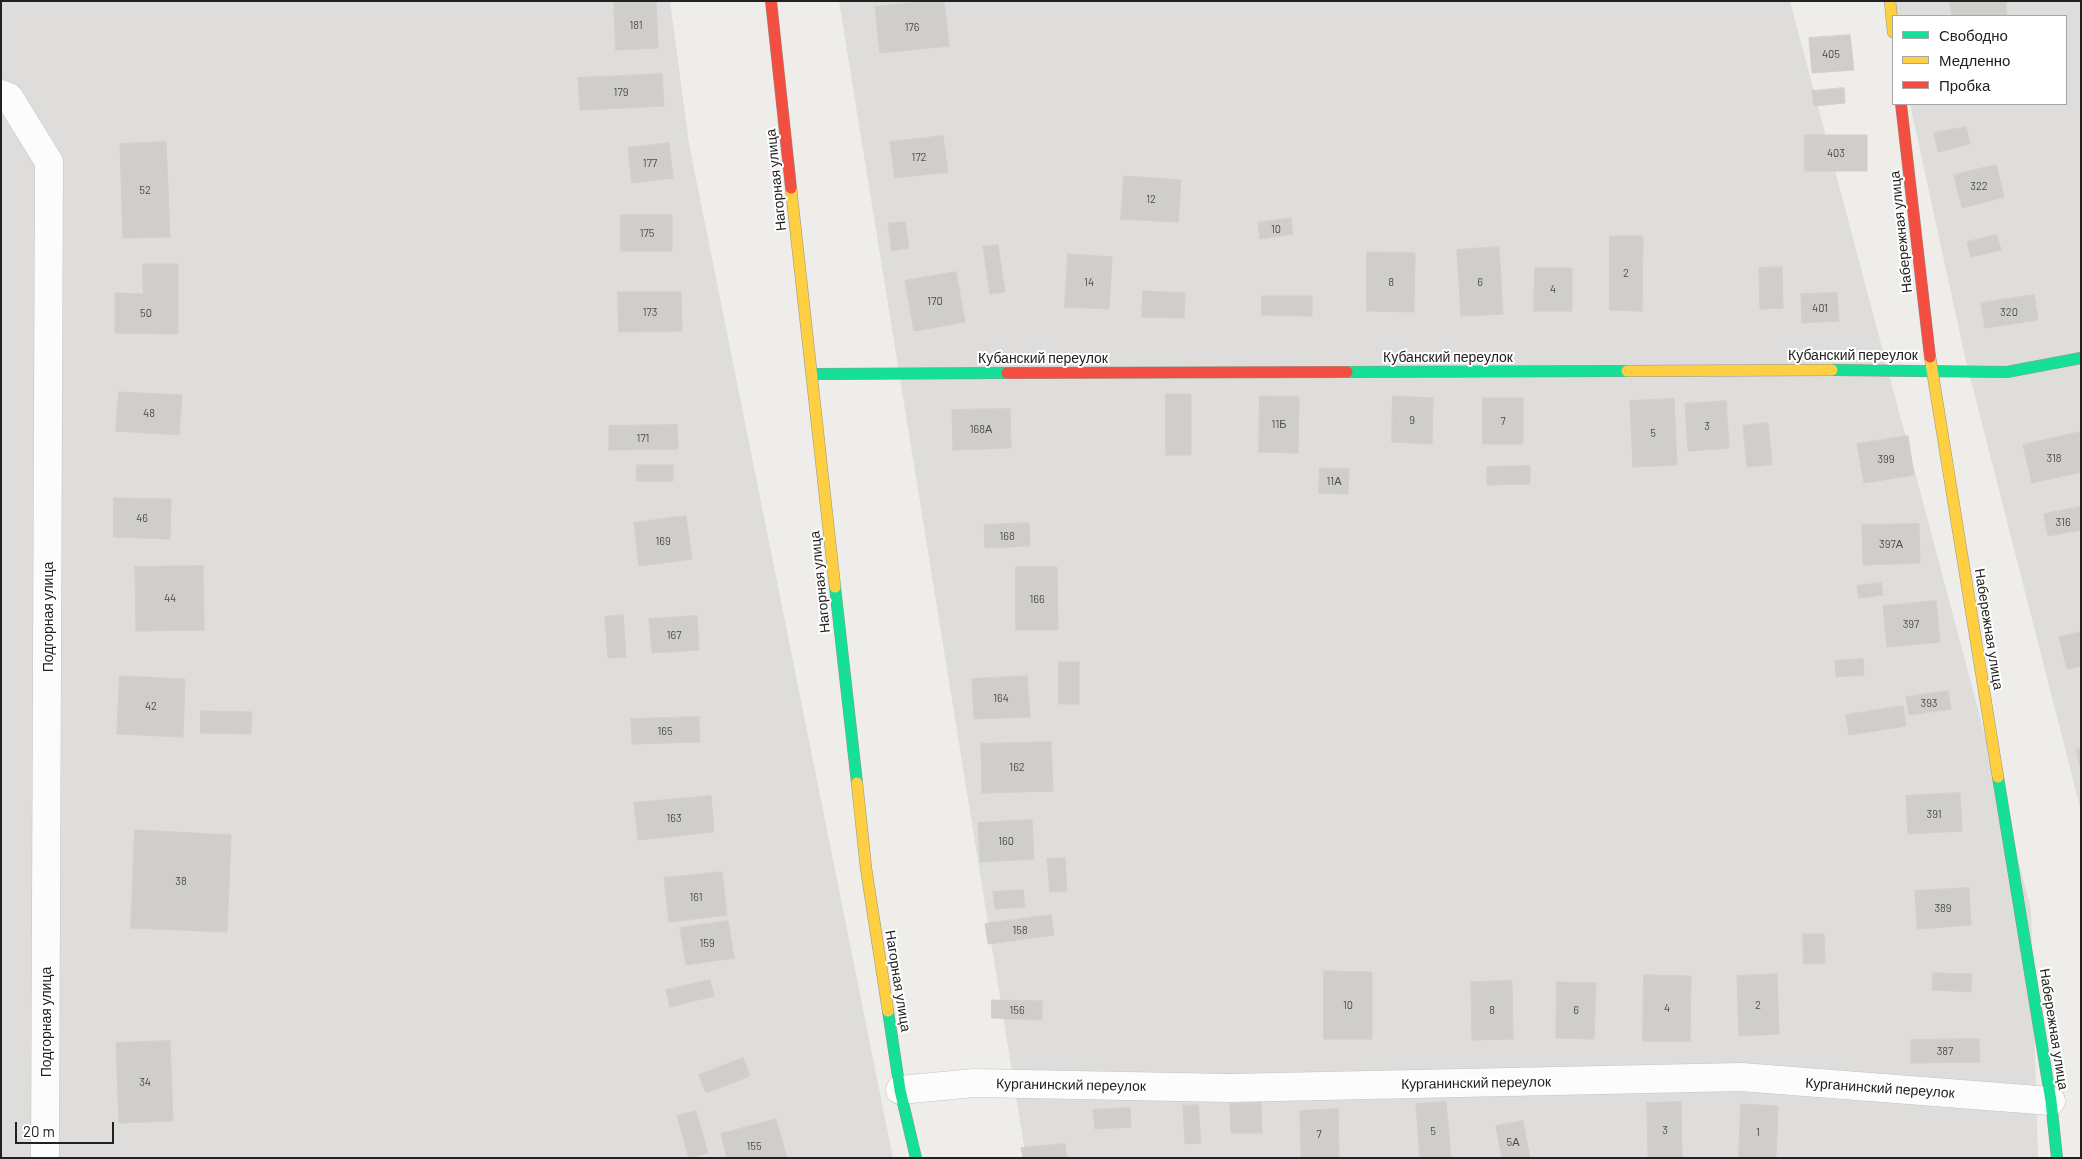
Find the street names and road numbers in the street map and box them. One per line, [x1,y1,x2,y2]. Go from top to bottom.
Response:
street label: Нагорная улица [762,128,790,232]
street label: Набережная улица [1886,170,1916,294]
street label: Кубанский переулок [1788,347,1918,363]
street label: Кубанский переулок [1383,349,1513,365]
street label: Кубанский переулок [978,350,1108,366]
street label: Нагорная улица [806,530,834,634]
street label: Подгорная улица [40,562,56,672]
street label: Набережная улица [1971,567,2007,691]
street label: Нагорная улица [882,929,914,1033]
street label: Подгорная улица [38,967,54,1077]
street label: Набережная улица [2036,967,2072,1091]
street label: Курганинский переулок [1401,1073,1551,1093]
street label: Курганинский переулок [1805,1074,1955,1102]
street label: Курганинский переулок [996,1075,1146,1095]

